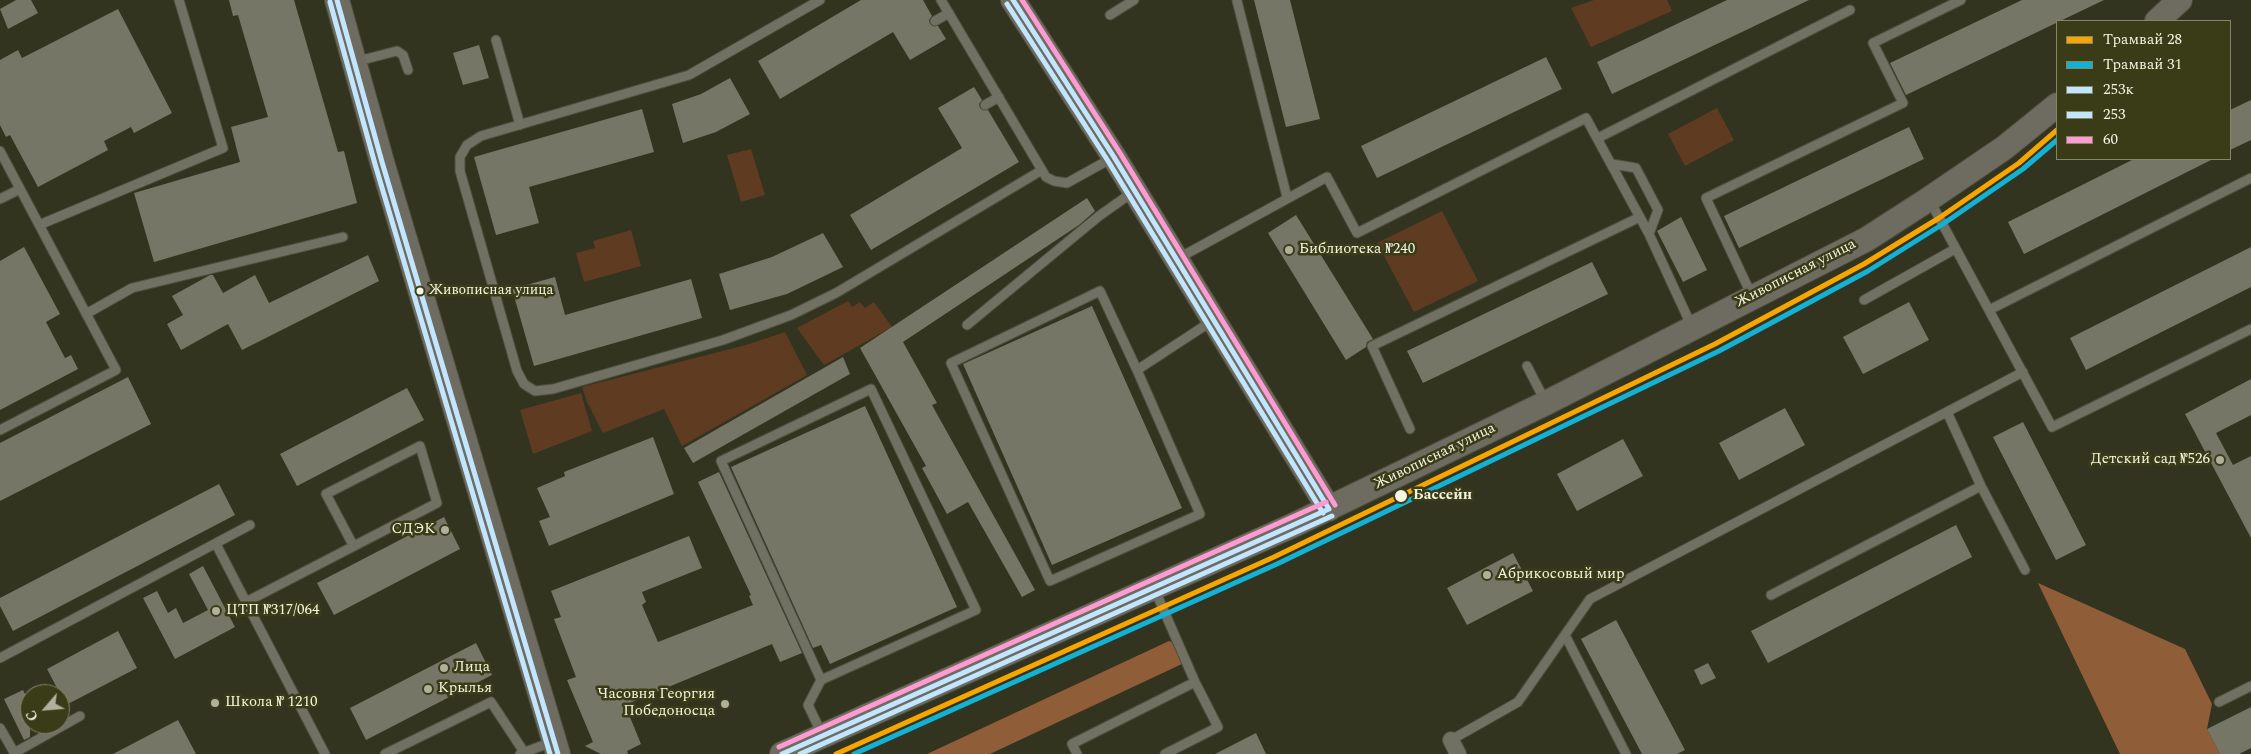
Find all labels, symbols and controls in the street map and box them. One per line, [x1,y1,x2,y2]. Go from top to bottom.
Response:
legend [2056,20,2231,160]
text: Трамвай 28 [2103,28,2182,51]
text: Трамвай 31 [2103,53,2182,76]
text: 253к [2103,78,2134,101]
text: 253 [2103,103,2126,126]
text: 60 [2103,128,2118,151]
street label: Живописная улица [1733,236,1859,312]
place label: Библиотека №240 [1299,241,1415,259]
marker: Библиотека №240 [1283,244,1295,256]
place label: Живописная улица [429,283,553,299]
marker: Живописная улица [415,286,425,296]
street label: Живописная улица [1371,420,1499,494]
place label: Детский сад №526 [2091,451,2210,469]
marker: Детский сад №526 [2214,454,2226,466]
place label: Бассейн [1413,487,1472,505]
marker: Бассейн [1393,488,1409,504]
place label: СДЭК [391,521,435,539]
marker: СДЭК [439,524,451,536]
place label: Абрикосовый мир [1497,566,1625,584]
marker: Абрикосовый мир [1481,569,1493,581]
place label: ЦТП №317/064 [226,602,320,620]
marker: ЦТП №317/064 [210,605,222,617]
place label: Лица [454,659,490,677]
marker: Лица [438,662,450,674]
place label: Крылья [438,680,492,698]
marker: Крылья [422,683,434,695]
north arrow [20,684,70,734]
place label: Часовня Георгия Победоносца [598,686,715,721]
place label: Школа № 1210 [225,694,317,712]
marker: Школа № 1210 [209,697,221,709]
marker: Часовня Георгия Победоносца [719,698,731,710]
text: С [20,706,44,725]

